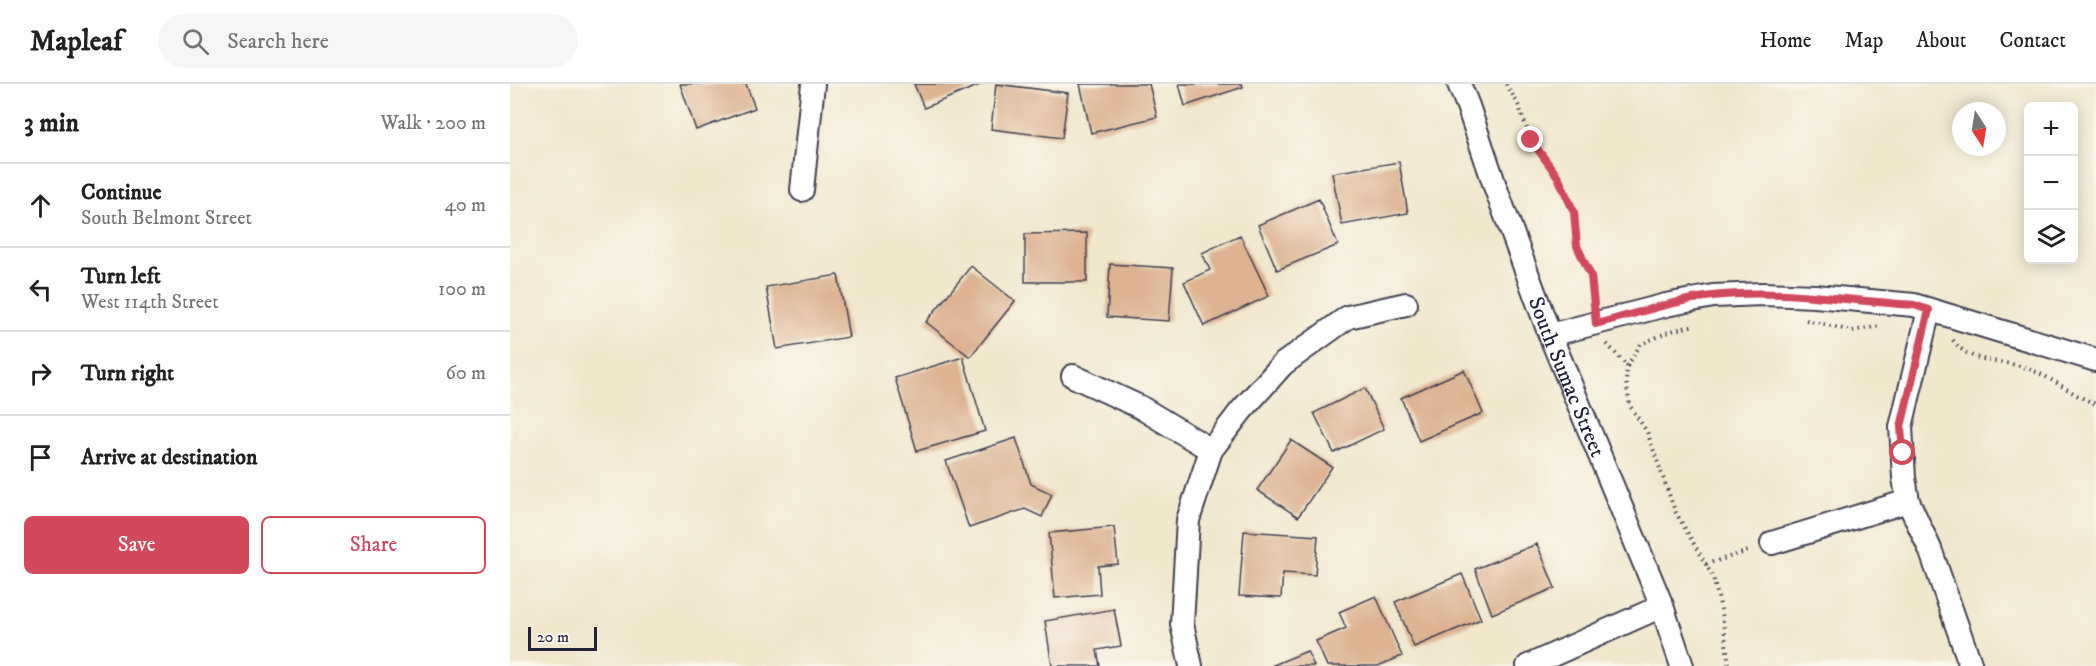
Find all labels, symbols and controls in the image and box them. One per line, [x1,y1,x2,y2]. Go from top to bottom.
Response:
search box [158,14,578,68]
text: Mapleaf [30,24,122,59]
icon: search [179,25,212,58]
text: Search here [227,28,329,55]
text: Home [1760,28,1812,54]
text: Map [1845,28,1883,54]
text: About [1916,28,1967,54]
text: Contact [2000,28,2066,54]
north arrow [1952,102,2006,156]
map controls [2024,102,2078,264]
button: + [2024,102,2078,156]
text: 3 min [24,107,79,140]
text: Walk · 200 m [380,111,486,136]
route end [1517,126,1543,152]
button: − [2024,156,2078,210]
text: Continue [81,179,162,206]
icon: ahead [24,189,57,222]
text: 40 m [444,193,486,218]
text: South Belmont Street [81,206,252,231]
button: layers [2024,210,2078,264]
text: Turn left [81,263,161,290]
icon: left [24,273,57,306]
text: 100 m [438,277,486,302]
text: West 114th Street [81,290,219,315]
street label: South Sumac Street [1522,293,1611,461]
icon: right [24,357,57,390]
text: Turn right [81,360,174,387]
text: 60 m [446,361,486,386]
route start [1889,439,1915,465]
icon: arrive [24,441,57,474]
text: Arrive at destination [81,444,258,471]
button: Save [24,516,249,574]
button: Share [261,516,486,574]
scale bar [528,624,597,652]
text: 20 m [537,627,569,647]

